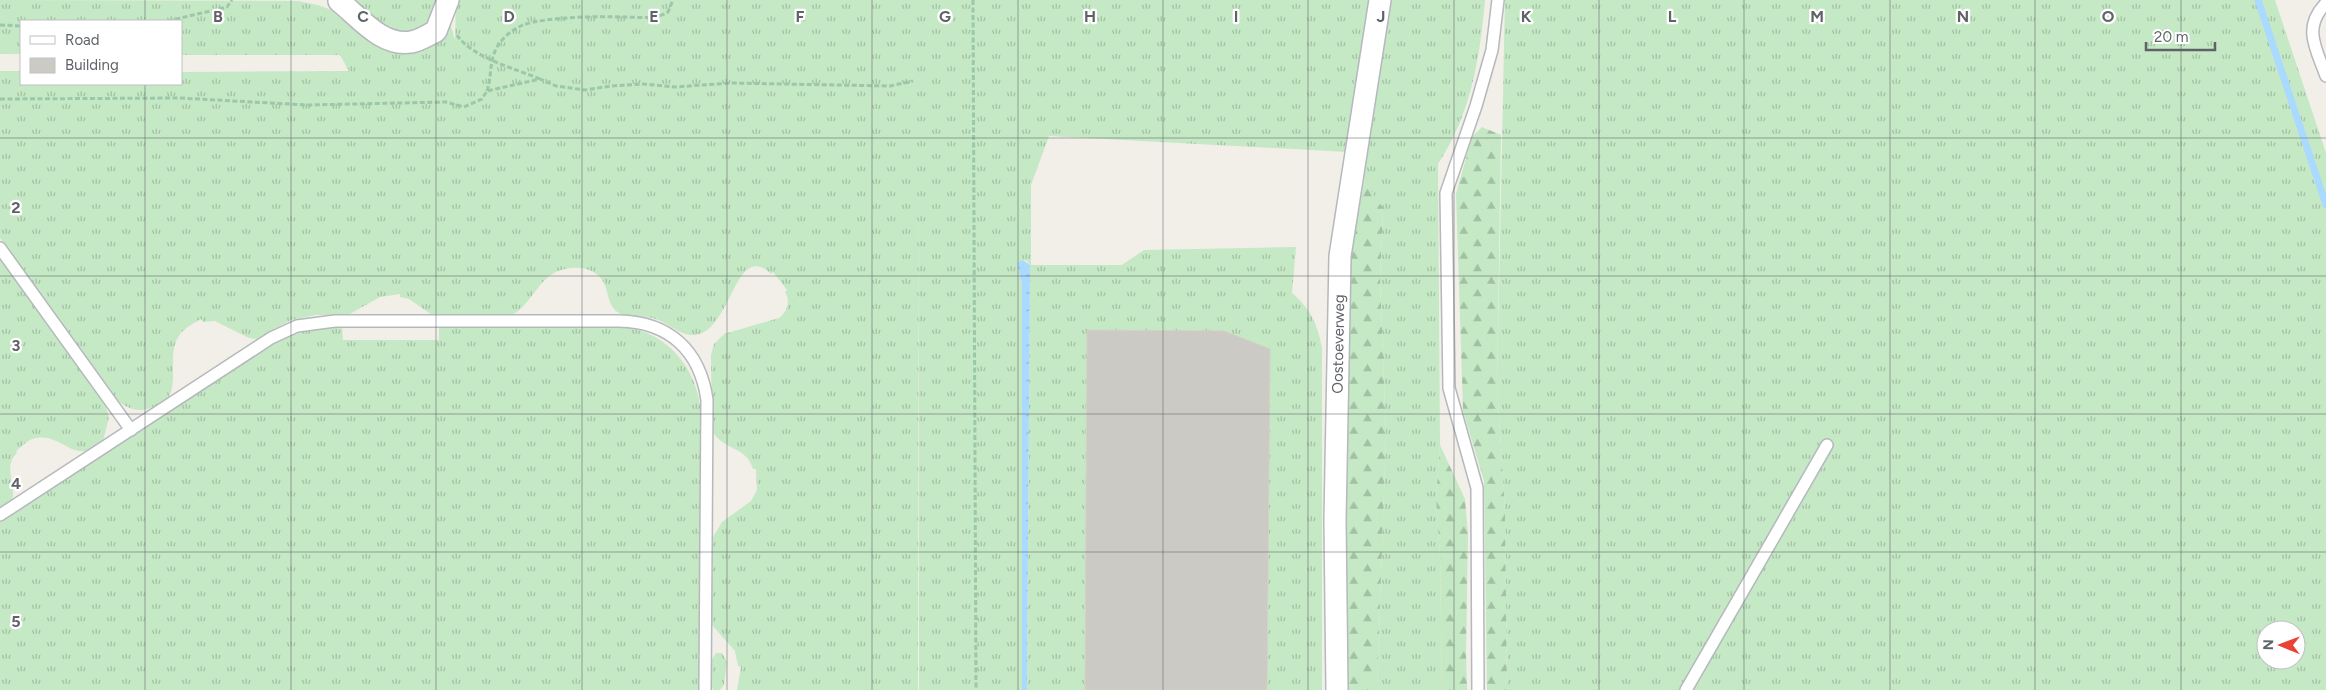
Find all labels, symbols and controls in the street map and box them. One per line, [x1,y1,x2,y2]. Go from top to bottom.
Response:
text: B [213,7,223,26]
text: C [357,7,369,26]
text: D [503,7,515,26]
text: E [649,7,659,26]
text: F [796,7,805,26]
text: G [939,7,951,26]
text: H [1084,7,1096,26]
text: I [1234,7,1238,26]
text: J [1377,7,1385,26]
text: K [1521,7,1532,26]
text: L [1668,7,1677,26]
text: M [1810,7,1824,26]
text: N [1957,7,1969,26]
text: O [2102,7,2115,26]
legend [20,20,182,85]
scale bar [2146,20,2215,52]
text: 20 m [2154,28,2188,46]
text: Road [65,31,100,49]
text: Building [65,56,119,74]
text: 2 [11,198,21,217]
street label: Oostoeverweg [1328,294,1348,394]
text: 3 [12,336,21,355]
text: 4 [11,474,21,493]
text: 5 [11,612,21,631]
north arrow [2256,620,2306,670]
text: N [2260,639,2277,650]

